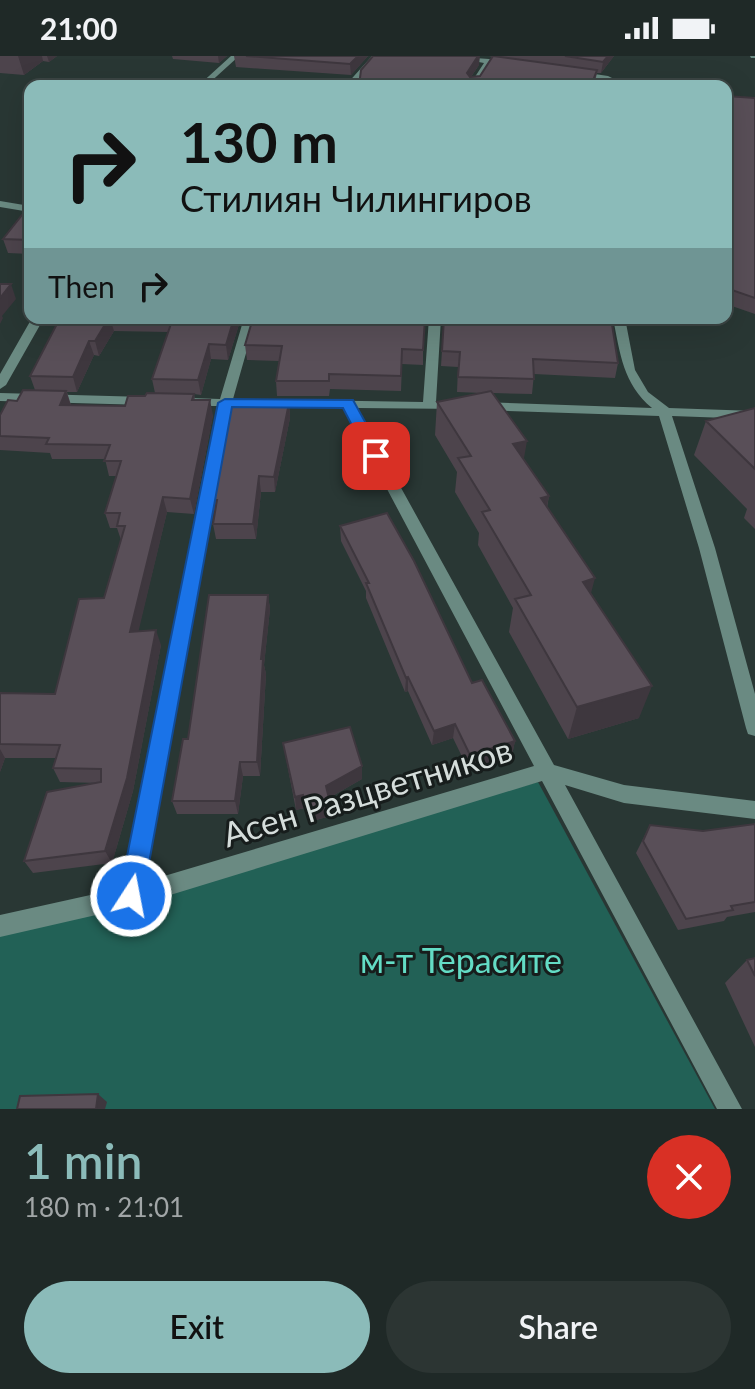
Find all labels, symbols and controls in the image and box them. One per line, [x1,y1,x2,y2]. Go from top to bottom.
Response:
text: 21:00 [40,10,117,46]
text: 130 m [180,108,338,175]
icon: right [48,112,152,216]
text: Стилиян Чилингиров [180,176,532,220]
icon: right [131,264,175,308]
text: Then [48,268,115,304]
pin [342,422,410,490]
icon: arrive [354,434,398,478]
street label: Асен Разцветников [217,727,517,855]
position arrow [89,854,173,938]
park label: м-т Терасите [360,939,562,980]
text: 1 min [24,1132,142,1189]
button: close [647,1135,731,1219]
text: 180 m · 21:01 [24,1191,184,1223]
button: Exit [24,1281,370,1373]
button: Share [386,1281,731,1373]

